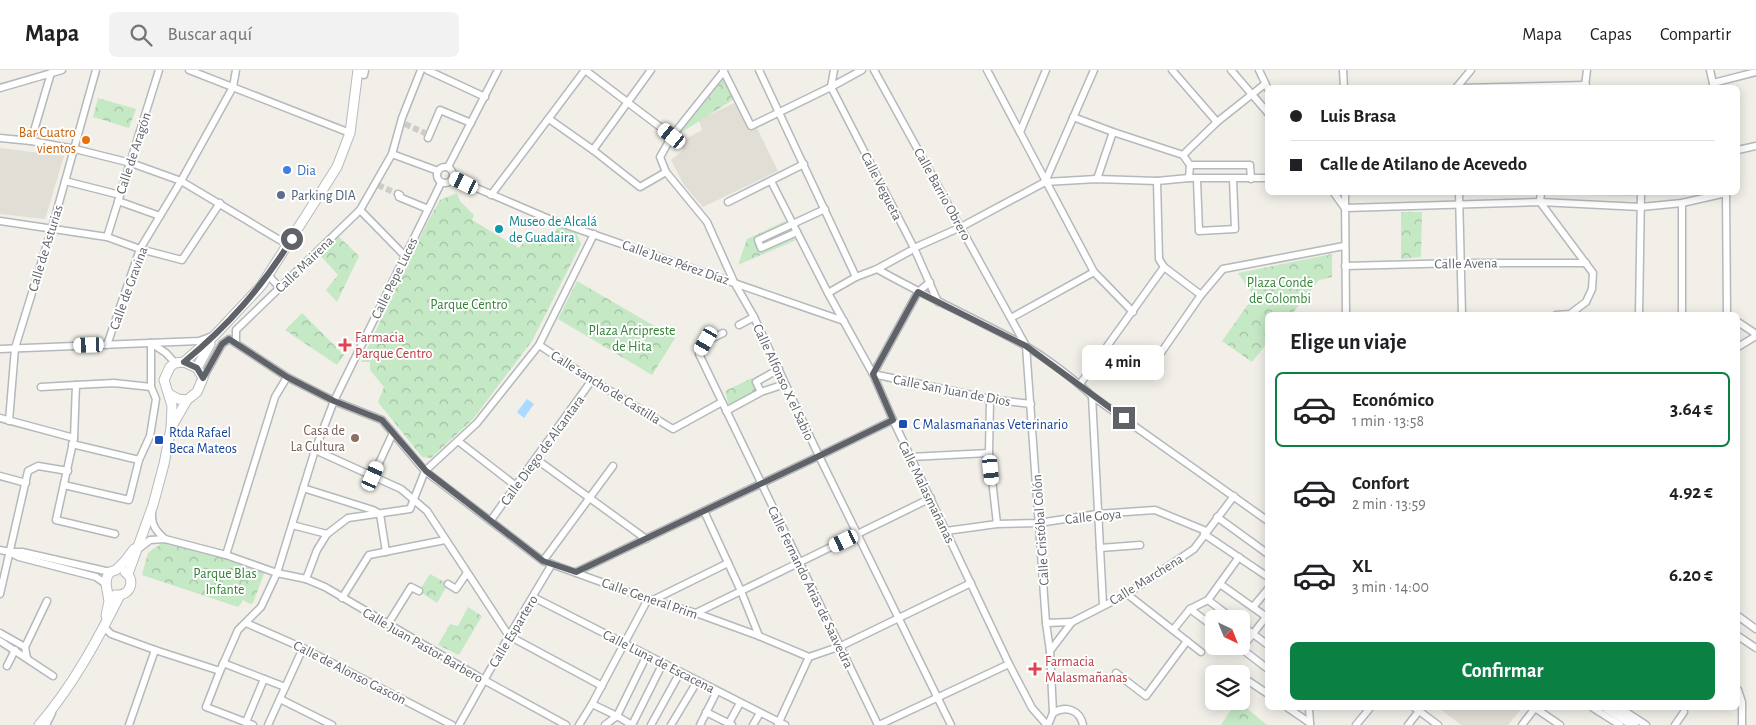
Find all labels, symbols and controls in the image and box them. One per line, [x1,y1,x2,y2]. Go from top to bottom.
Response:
search box [109,12,459,57]
icon: search [127,21,155,49]
text: Mapa [25,22,79,46]
text: Buscar aquí [167,25,252,44]
text: Mapa [1522,26,1562,44]
text: Capas [1590,26,1632,44]
text: Compartir [1660,26,1731,44]
text: Luis Brasa [1320,107,1396,126]
street label: Calle de Aragón [114,111,154,196]
car [655,121,688,151]
place label: Bar Cuatro vientos [19,126,76,156]
marker: Bar Cuatro vientos [80,134,92,146]
street label: Calle Barrio Obrero [911,146,973,243]
street label: Calle Vegueta [858,150,904,223]
text: Calle de Atilano de Acevedo [1320,155,1527,174]
marker: Dia [281,164,293,176]
place label: Dia [297,164,316,178]
car [447,170,480,196]
marker: Parking DIA [275,189,287,201]
place label: Parking DIA [291,189,356,203]
street label: Calle de Asturias [26,203,66,293]
place label: Museo de Alcalá de Guadaira [509,215,597,245]
marker: Museo de Alcalá de Guadaira [493,223,505,235]
route start [281,228,303,250]
street label: Calle Mairena [273,233,337,296]
street label: Calle Pepe Luces [369,236,421,321]
street label: Calle Juez Pérez Díaz [620,238,731,288]
street label: Calle de Gravina [107,244,151,332]
street label: Calle Avena [1434,256,1498,272]
park label: Plaza Conde de Colombi [1247,276,1313,306]
park label: Parque Centro [430,298,508,312]
street label: Calle Alfonso X el Sabio [750,322,816,443]
park label: Plaza Arcipreste de Hita [589,324,675,354]
car [692,324,719,358]
place label: Farmacia Parque Centro [355,331,432,361]
text: Elige un viaje [1290,331,1407,353]
car [73,337,104,353]
marker: Farmacia Parque Centro [339,339,351,351]
callout: 4 min [1083,346,1165,380]
street label: Calle sancho de Castilla [548,348,663,428]
text: 4 min [1105,354,1141,370]
street label: Calle San Juan de Dios [892,373,1012,409]
icon: car [1292,387,1337,432]
text: Económico [1352,391,1434,410]
street label: Calle Diego de Alcantara [498,393,588,508]
text: 3.64 € [1670,400,1713,419]
route end [1113,407,1135,429]
text: 1 min · 13:58 [1352,413,1424,429]
marker: C Malasmañanas Veterinario [897,418,909,430]
place label: C Malasmañanas Veterinario [913,418,1068,432]
place label: Casa de La Cultura [290,424,346,454]
place label: Rtda Rafael Beca Mateos [169,426,237,456]
marker: Casa de La Cultura [349,432,361,444]
marker: Rtda Rafael Beca Mateos [153,434,165,446]
street label: Calle Malasmañanas [895,439,957,546]
car [981,454,1000,486]
car [360,459,385,493]
icon: car [1292,470,1337,515]
street label: Calle Cristóbal Colón [1030,474,1052,586]
text: Confort [1352,474,1409,493]
text: 4.92 € [1669,483,1713,502]
text: 2 min · 13:59 [1352,496,1426,512]
street label: Calle Fernando Arias de Saavedra [765,504,856,671]
street label: Calle Goya [1064,507,1122,527]
car [827,528,860,554]
street label: Calle Marchena [1107,551,1186,608]
icon: car [1292,553,1337,598]
text: XL [1352,557,1372,576]
text: 6.20 € [1669,566,1713,585]
park label: Parque Blas Infante [193,567,257,597]
street label: Calle General Prim [600,576,699,622]
text: 3 min · 14:00 [1352,579,1429,595]
street label: Calle Espartero [487,593,541,670]
street label: Calle Juan Pastor Barbero [360,606,485,686]
north arrow [1205,610,1250,655]
map controls [1205,610,1250,710]
street label: Calle Luna de Escacena [600,628,717,696]
street label: Calle de Alonso Gascón [291,638,408,707]
button: Confirmar [1290,642,1715,700]
place label: Farmacia Malasmañanas [1045,655,1127,685]
marker: Farmacia Malasmañanas [1029,663,1041,675]
button: layers [1205,665,1250,710]

